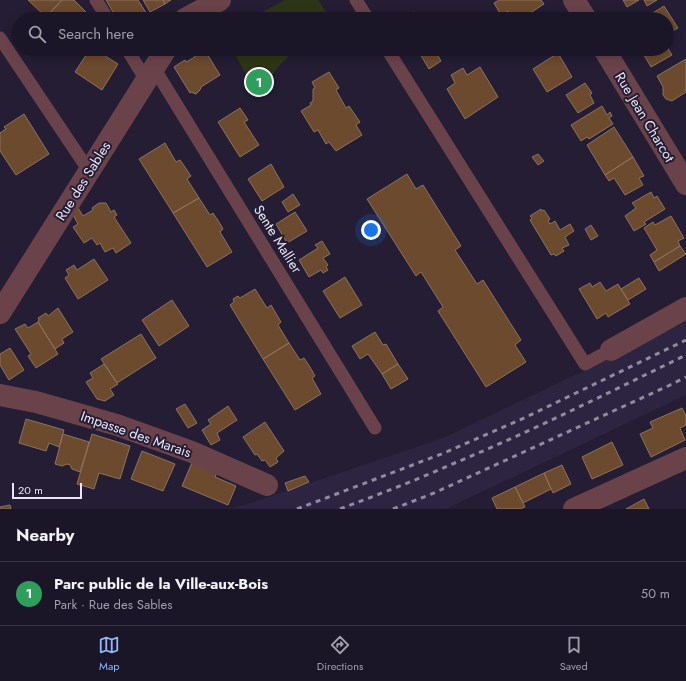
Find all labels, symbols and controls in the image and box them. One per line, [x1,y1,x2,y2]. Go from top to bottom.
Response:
search box [12,12,674,56]
icon: search [26,23,48,45]
text: Search here [58,23,134,45]
pin: 1 [246,67,272,97]
street label: Rue Jean Charcot [610,68,680,166]
street label: Rue des Sables [51,137,116,225]
street label: Sente Mallier [249,201,307,277]
your location [361,220,381,240]
street label: Impasse des Marais [78,406,194,462]
scale bar [12,481,82,500]
text: 20 m [18,482,43,498]
text: Nearby [16,523,74,547]
text: Parc public de la Ville-aux-Bois [54,573,268,595]
text: 1 [26,584,32,603]
text: 50 m [641,584,670,603]
text: Park · Rue des Sables [54,595,173,614]
tab: Map [98,634,120,674]
tab: Directions [317,634,363,674]
tab: Saved [560,634,588,674]

